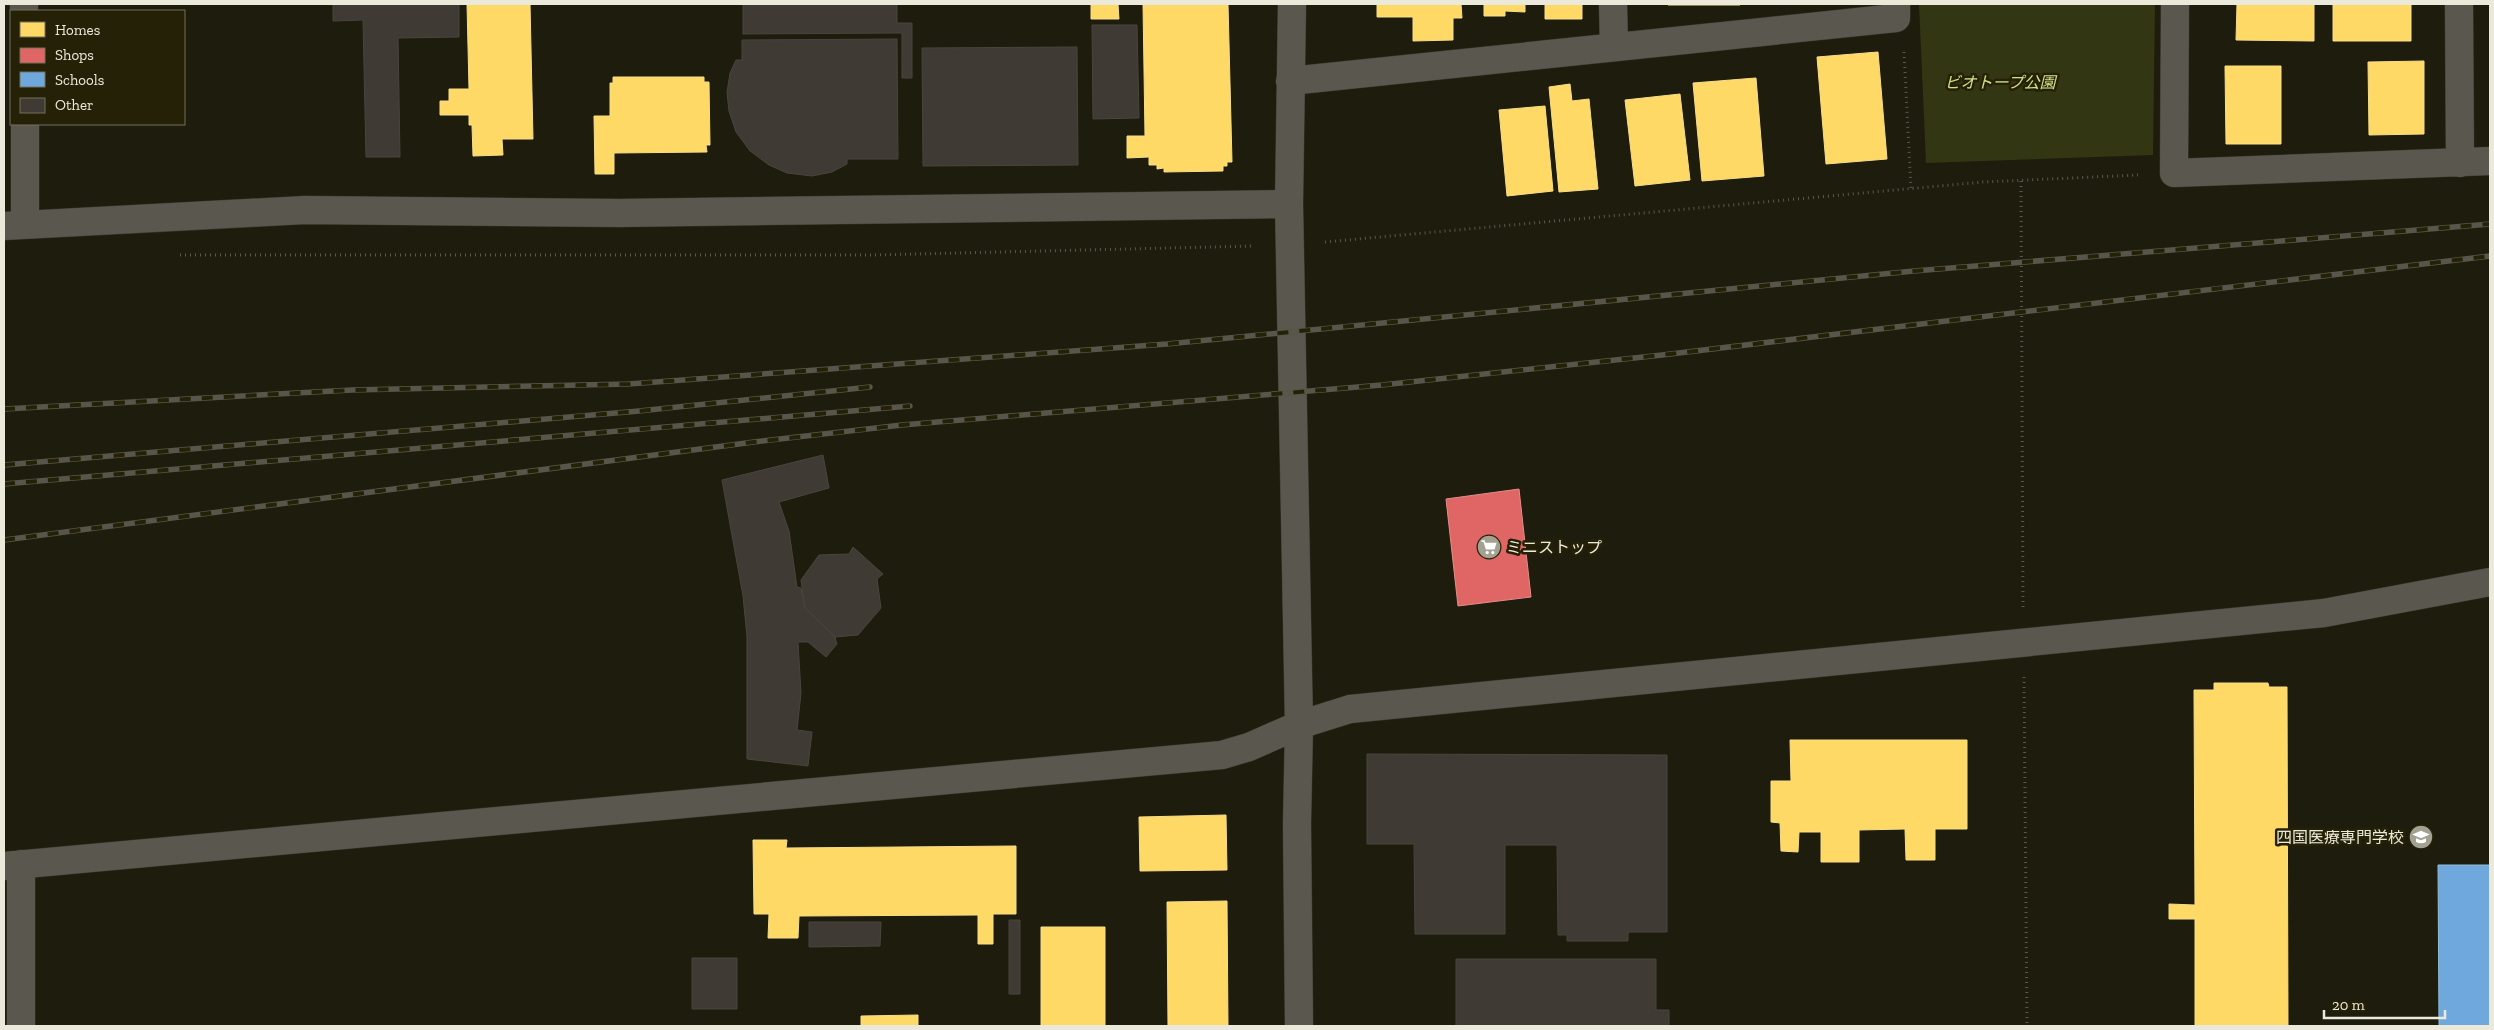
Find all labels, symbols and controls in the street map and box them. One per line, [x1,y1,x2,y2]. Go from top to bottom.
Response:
legend [10,10,185,125]
text: Homes [55,21,100,39]
text: Shops [55,46,94,64]
text: Schools [55,71,104,89]
park label: ビオトープ公園 [1944,73,2058,92]
text: Other [55,96,93,114]
supermarket icon: ミニストップ [1476,534,1502,560]
place label: ミニストップ [1506,538,1602,557]
school or university icon: 四国医療専門学校 [2408,824,2434,850]
place label: 四国医療専門学校 [2276,828,2404,847]
scale bar [2324,988,2445,1020]
text: 20 m [2332,996,2365,1014]

